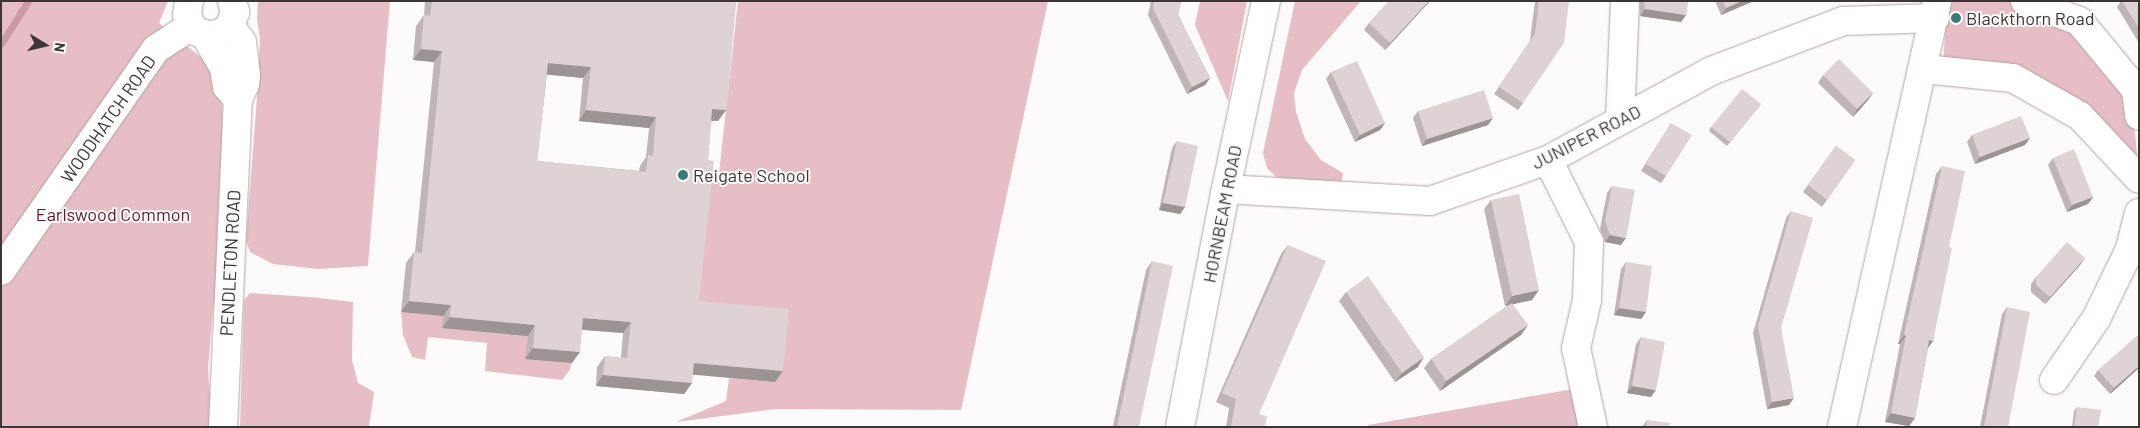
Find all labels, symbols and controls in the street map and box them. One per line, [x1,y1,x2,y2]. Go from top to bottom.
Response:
place label: Blackthorn Road [1966,7,2095,29]
marker: Blackthorn Road [1950,12,1962,24]
north arrow [20,20,70,70]
text: N [51,41,69,53]
street label: WOODHATCH ROAD [56,51,160,187]
street label: JUNIPER ROAD [1528,100,1644,174]
street label: HORNBEAM ROAD [1198,143,1246,285]
place label: Reigate School [693,164,810,186]
marker: Reigate School [677,169,689,181]
street label: PENDLETON ROAD [215,189,245,337]
park label: Earlswood Common [36,203,190,225]

